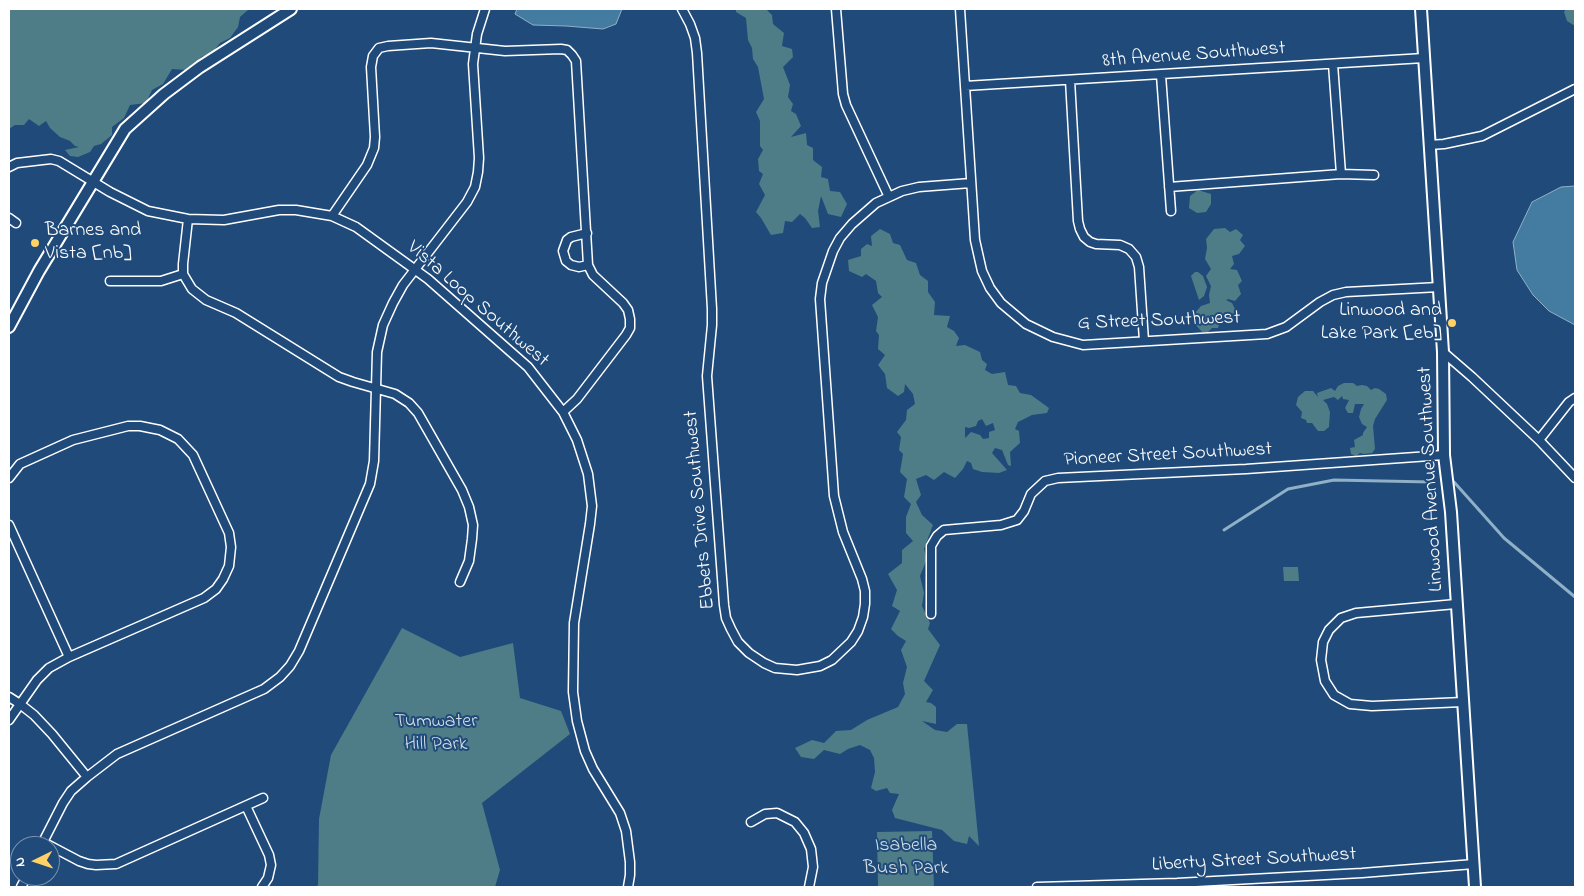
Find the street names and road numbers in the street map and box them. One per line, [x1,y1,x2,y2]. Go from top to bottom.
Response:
street label: 8th Avenue Southwest [1102,38,1286,74]
street label: Vista Loop Southwest [401,237,553,373]
street label: G Street Southwest [1077,307,1241,337]
street label: Linwood Avenue Southwest [1414,366,1450,592]
street label: Ebbets Drive Southwest [680,409,722,611]
street label: Pioneer Street Southwest [1063,439,1273,473]
street label: Liberty Street Southwest [1151,844,1357,878]

